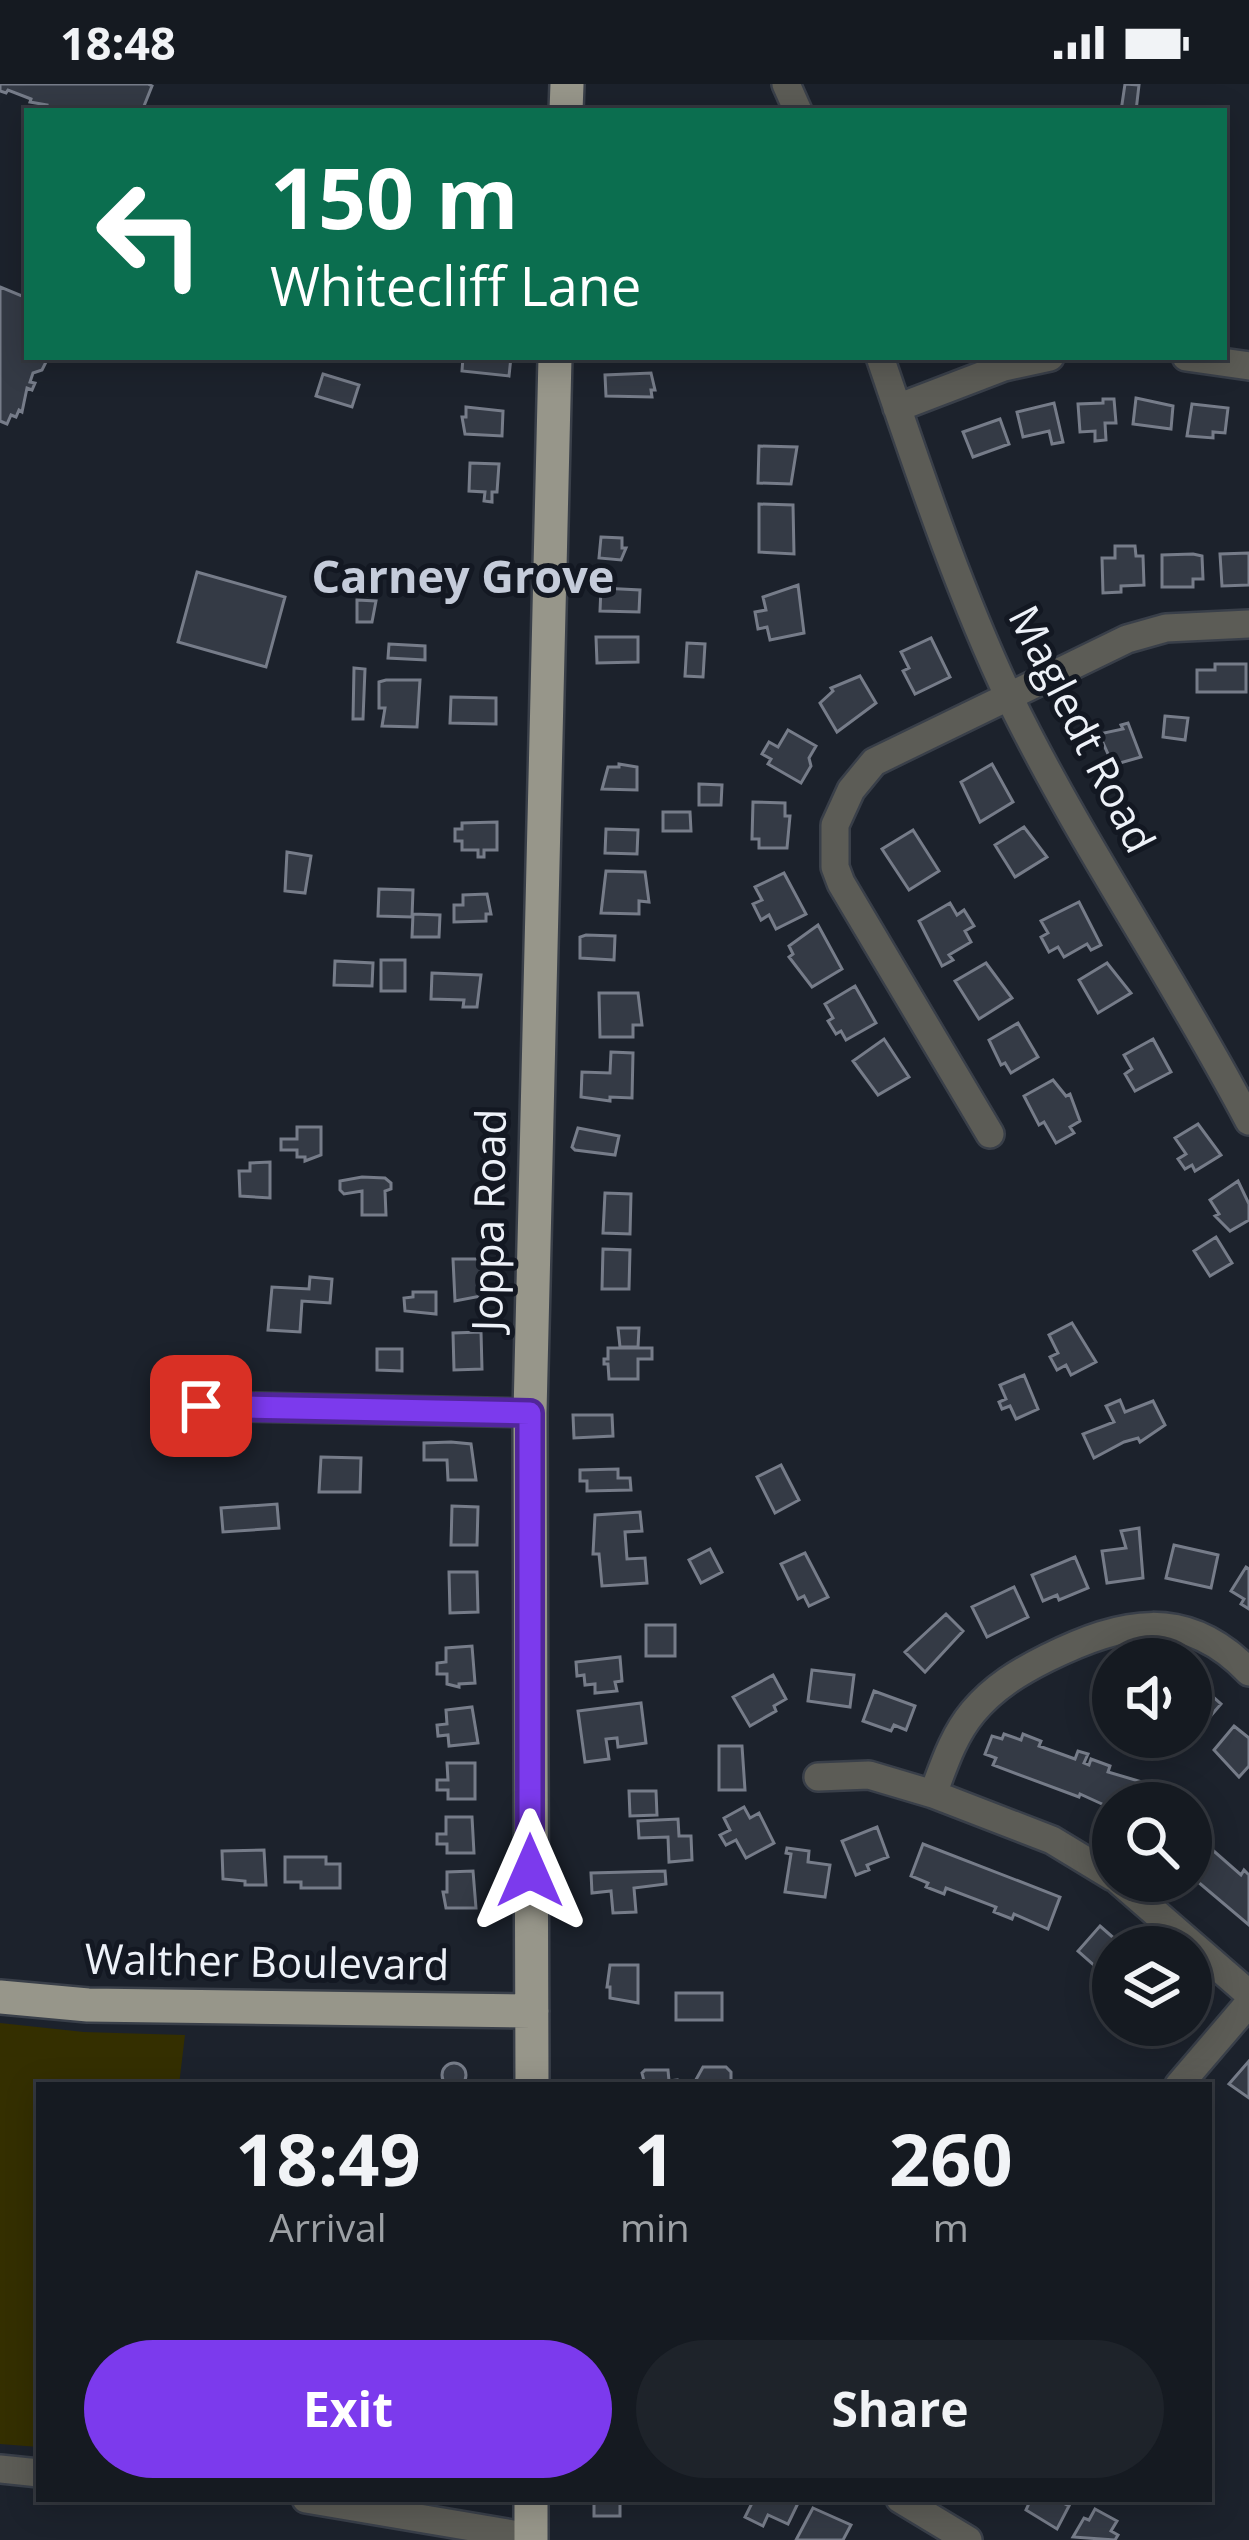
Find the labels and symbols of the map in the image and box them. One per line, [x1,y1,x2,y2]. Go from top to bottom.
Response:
district label: Carney Grove [312,545,614,606]
street label: Magledt Road [997,595,1170,862]
street label: Joppa Road [457,1108,518,1336]
pin [150,1355,252,1457]
position arrow [467,1808,593,1934]
street label: Walther Boulevard [84,1929,450,1992]

